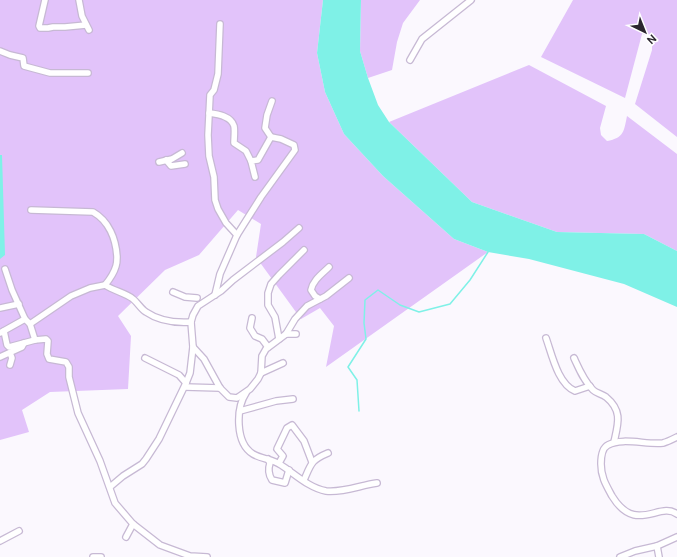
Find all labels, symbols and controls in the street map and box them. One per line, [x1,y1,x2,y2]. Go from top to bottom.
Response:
north arrow [625,12,665,52]
text: N [644,31,660,47]

